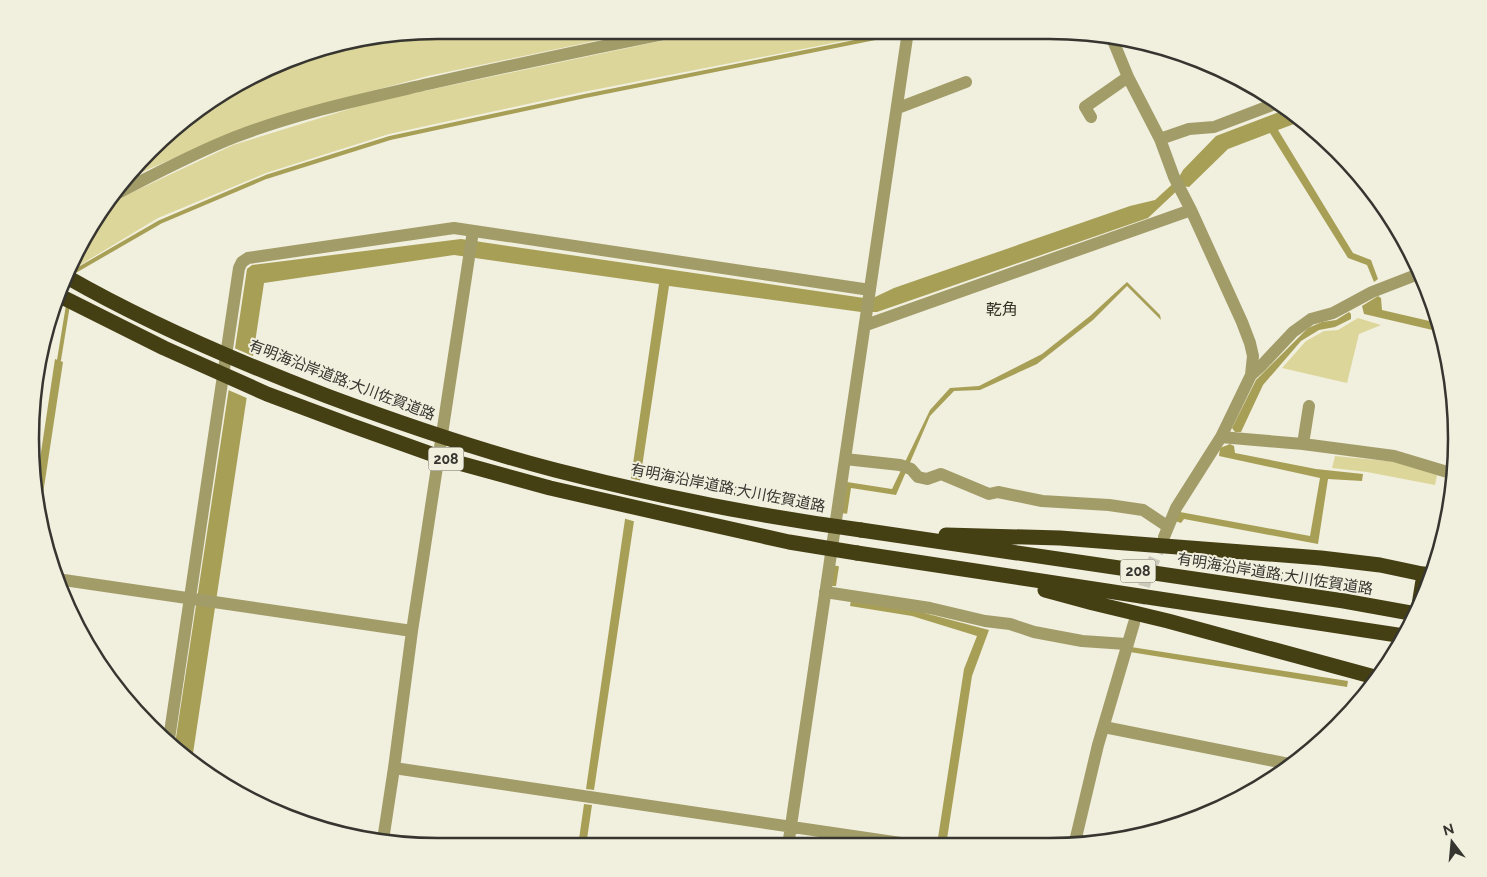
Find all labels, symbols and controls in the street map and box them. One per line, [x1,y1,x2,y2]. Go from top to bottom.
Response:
district label: 乾角 [986,300,1018,319]
street label: 有明海沿岸道路;大川佐賀道路 [246,336,438,424]
road number: 208 [428,448,464,470]
street label: 有明海沿岸道路;大川佐賀道路 [629,460,827,516]
street label: 有明海沿岸道路;大川佐賀道路 [1176,550,1374,598]
road number: 208 [1120,560,1156,582]
north arrow [1427,817,1477,867]
text: N [1441,820,1456,839]

